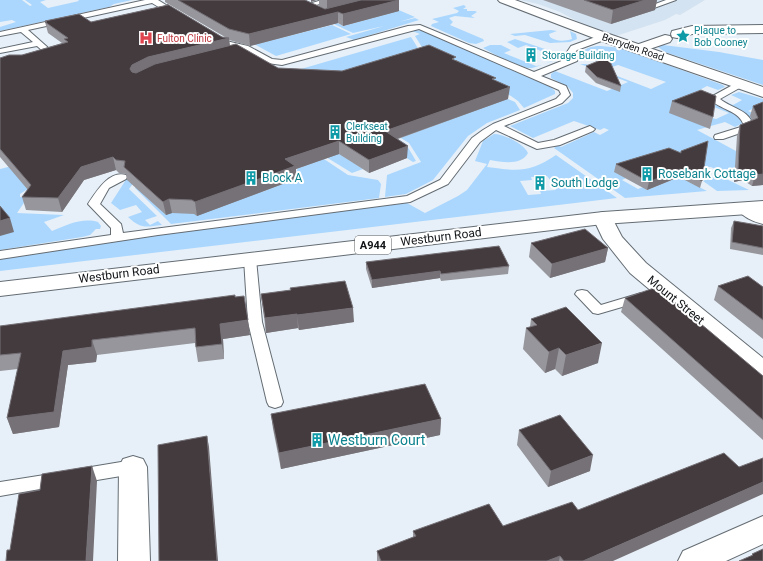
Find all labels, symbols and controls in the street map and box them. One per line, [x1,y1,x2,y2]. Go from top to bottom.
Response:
place label: Plaque to Bob Cooney [694,25,748,48]
place icon: Plaque to Bob Cooney [675,28,691,44]
hospital icon: Fulton Clinic [138,30,154,46]
street label: Berryden Road [600,31,666,63]
place label: Fulton Clinic [157,33,212,44]
building icon: Storage Building [523,47,539,63]
place label: Storage Building [542,50,615,61]
place label: Clerkseat Building [346,121,388,144]
building icon: Clerkseat Building [327,124,343,140]
building icon: Rosebank Cottage [639,166,655,182]
place label: Rosebank Cottage [658,167,756,181]
building icon: Block A [243,170,259,186]
place label: Block A [262,171,303,185]
building icon: South Lodge [532,175,548,191]
place label: South Lodge [551,176,618,190]
street label: Westburn Road [400,225,482,249]
road number: A944 [355,236,391,254]
street label: Westburn Road [78,262,160,286]
street label: Mount Street [645,273,707,327]
building icon: Westburn Court [309,432,325,448]
place label: Westburn Court [328,432,426,448]

